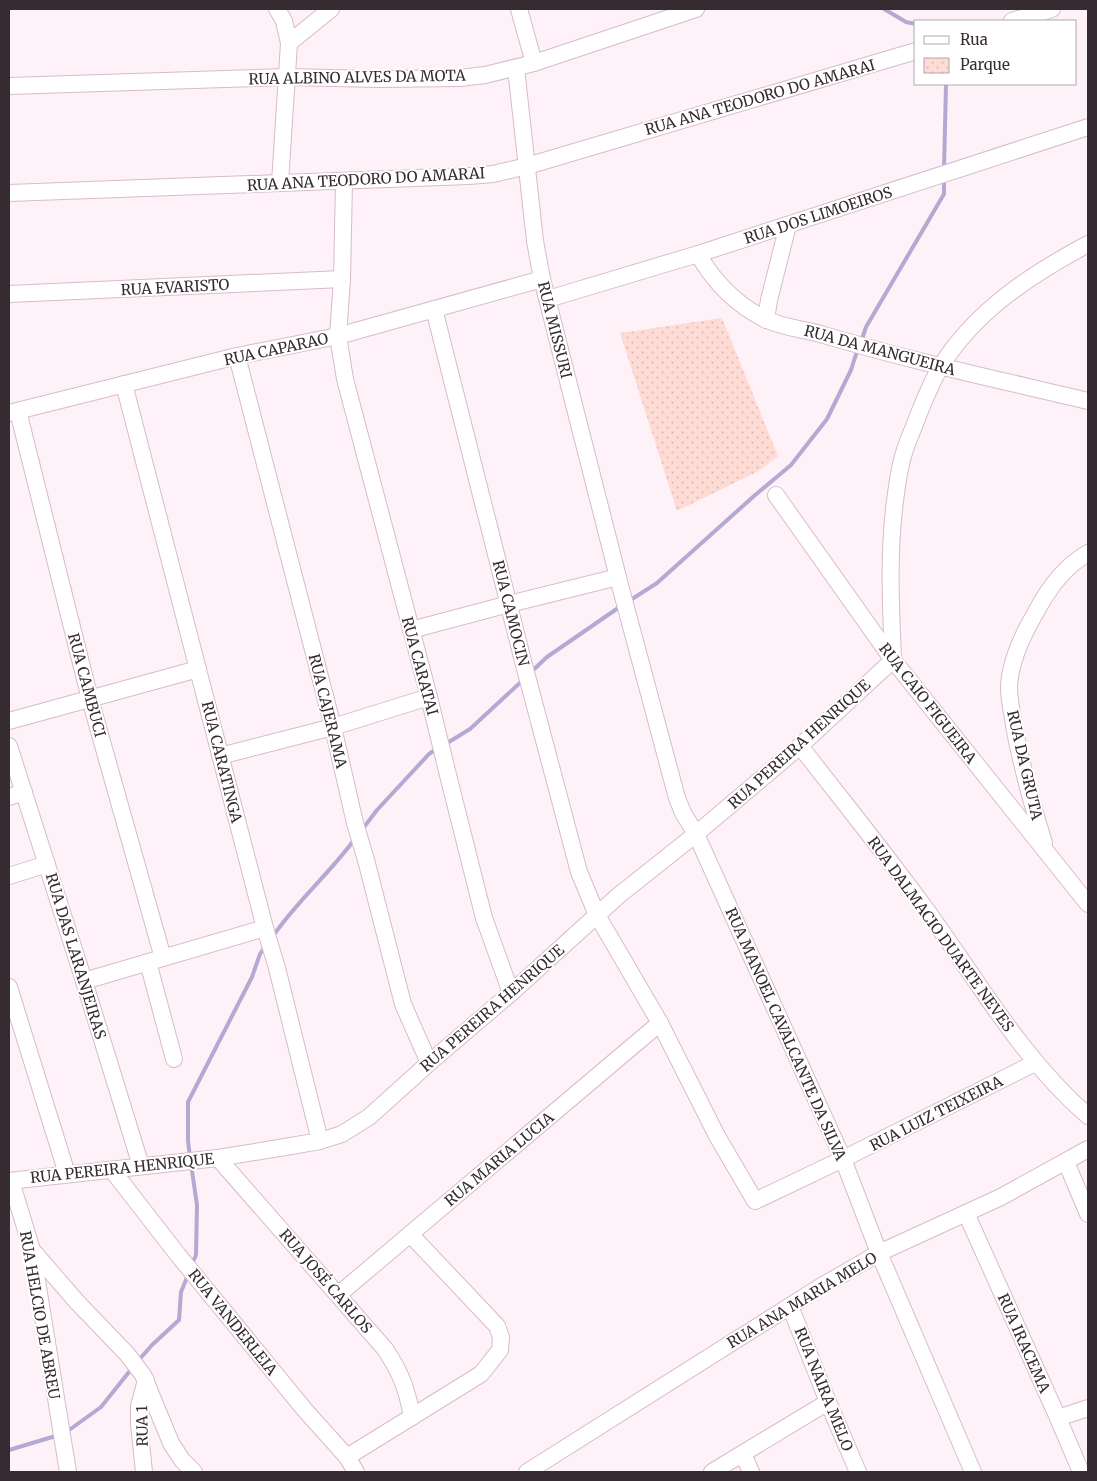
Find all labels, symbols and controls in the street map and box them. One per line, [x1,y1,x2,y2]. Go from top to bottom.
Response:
legend [914,20,1077,85]
text: Rua [960,30,988,49]
street label: RUA ANA TEODORO DO AMARAI [643,55,877,139]
text: Parque [960,55,1010,74]
street label: RUA ALBINO ALVES DA MOTA [248,66,466,88]
street label: RUA ANA TEODORO DO AMARAI [246,163,486,195]
street label: RUA DOS LIMOEIROS [742,182,894,248]
street label: RUA EVARISTO [120,275,230,299]
street label: RUA MISSURI [534,279,576,381]
street label: RUA DA MANGUEIRA [802,321,958,379]
street label: RUA CAPARAO [222,329,330,369]
street label: RUA CAMOCIN [489,558,533,668]
street label: RUA CARATAI [398,614,442,718]
street label: RUA CAMBUCI [64,631,110,739]
street label: RUA CAIO FIGUEIRA [875,639,981,767]
street label: RUA CAJERAMA [305,652,352,771]
street label: RUA PEREIRA HENRIQUE [724,675,874,813]
street label: RUA CARATINGA [198,699,246,825]
street label: RUA DA GRUTA [1003,708,1047,822]
street label: RUA DALMACIO DUARTE NEVES [864,833,1018,1035]
street label: RUA DAS LARANJEIRAS [42,871,110,1041]
street label: RUA MANOEL CAVALCANTE DA SILVA [721,905,851,1164]
street label: RUA PEREIRA HENRIQUE [416,940,568,1076]
street label: RUA LUIZ TEIXEIRA [866,1071,1006,1155]
street label: RUA MARIA LUCIA [441,1108,558,1210]
street label: RUA PEREIRA HENRIQUE [29,1149,215,1187]
street label: RUA JOSÉ CARLOS [275,1224,377,1337]
street label: RUA HELCIO DE ABREU [16,1229,64,1401]
street label: RUA ANA MARIA MELO [724,1248,881,1352]
street label: RUA VANDERLEIA [184,1265,282,1379]
street label: RUA IRACEMA [994,1290,1055,1396]
street label: RUA NAIRA MELO [790,1324,858,1454]
street label: RUA 1 [132,1405,152,1447]

